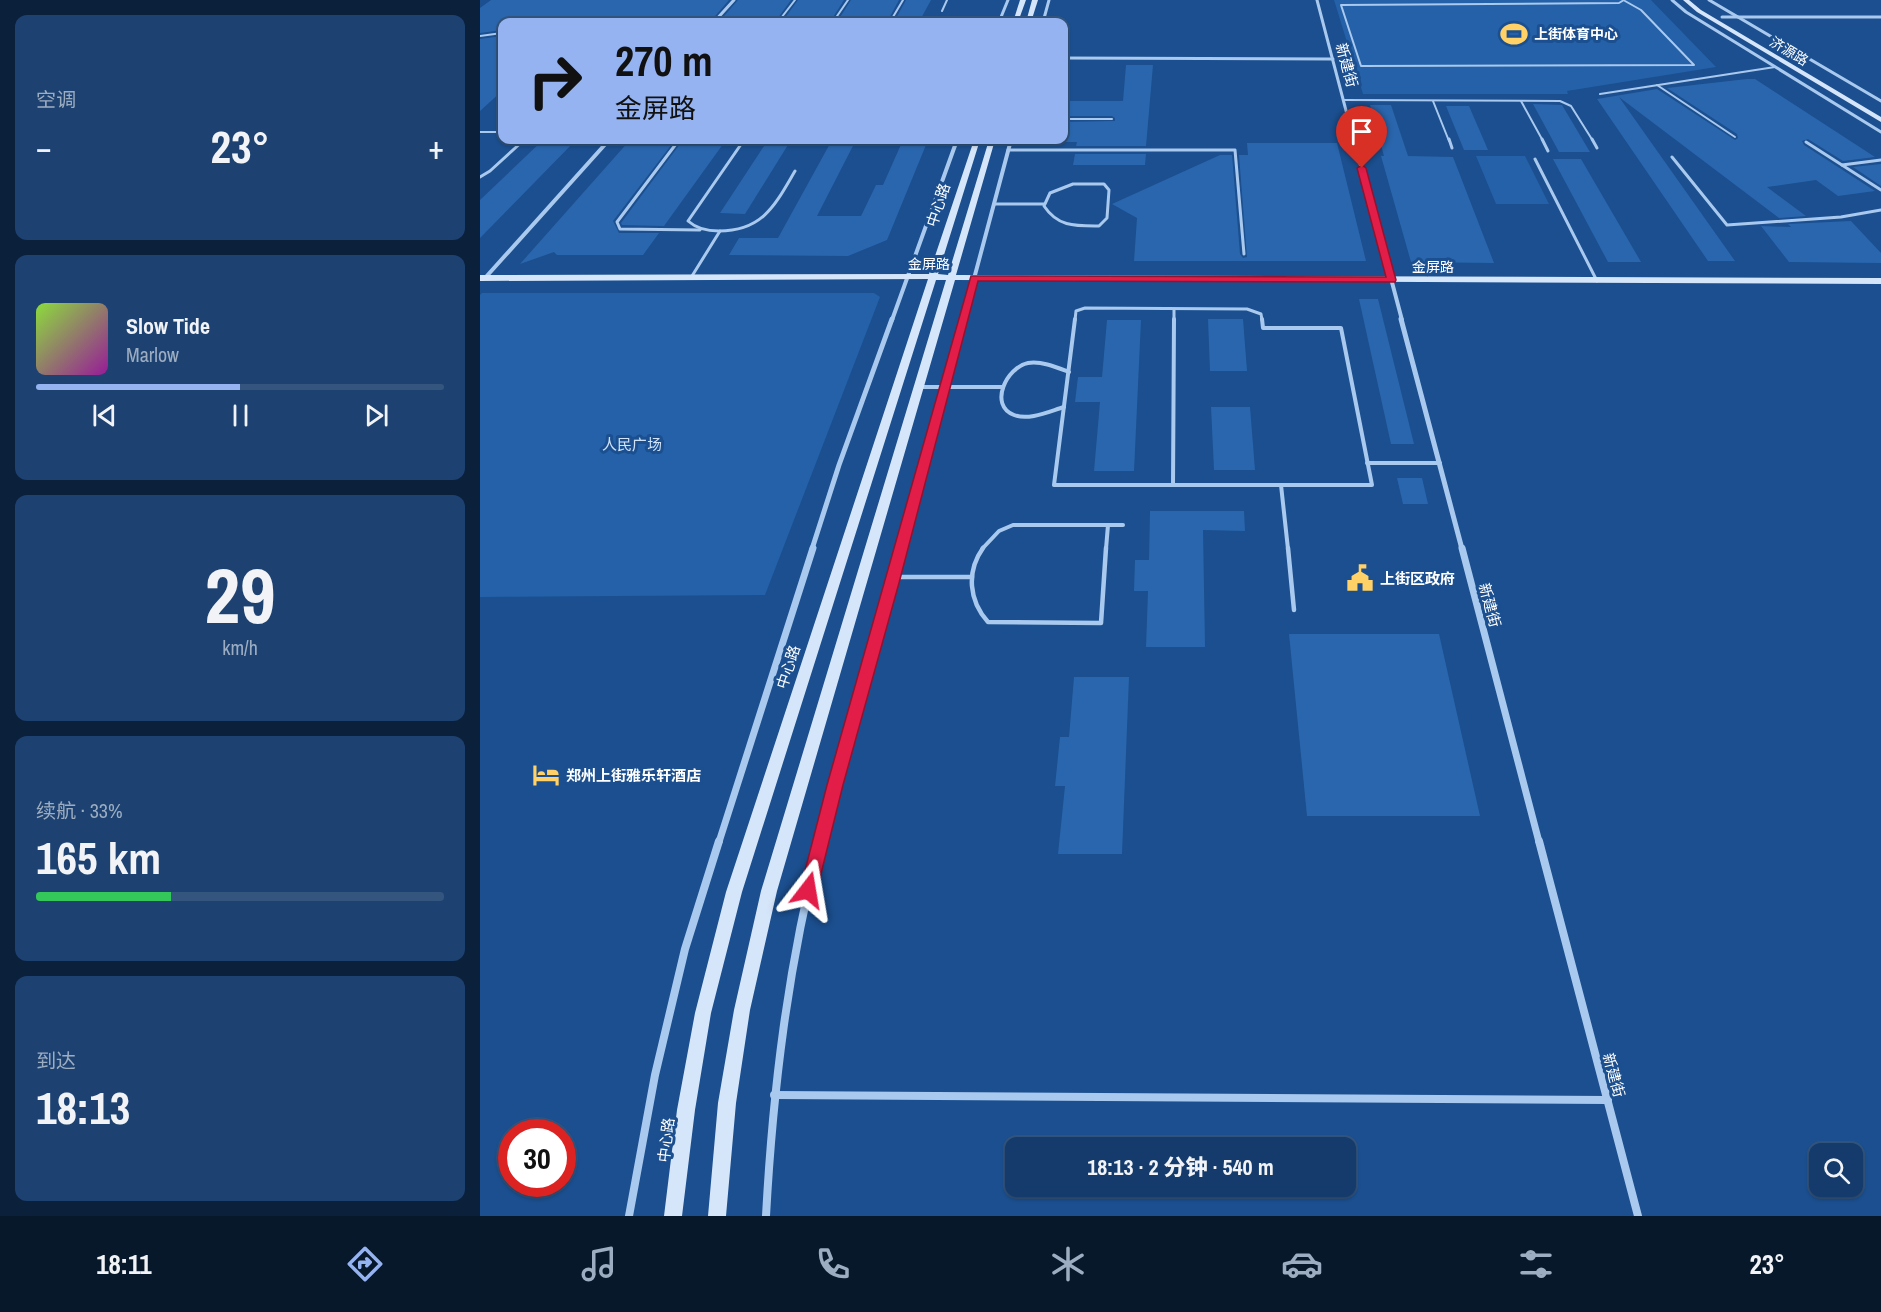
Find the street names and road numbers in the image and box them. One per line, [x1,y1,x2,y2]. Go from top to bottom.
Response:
street label: 济源路 [1766,32,1812,70]
street label: 新建街 [1331,41,1363,89]
street label: 中心路 [921,180,955,230]
street label: 金屏路 [908,255,950,273]
street label: 金屏路 [1412,258,1454,276]
street label: 新建街 [1474,581,1506,629]
street label: 中心路 [771,642,805,692]
street label: 新建街 [1598,1051,1630,1099]
street label: 中心路 [653,1116,679,1164]

